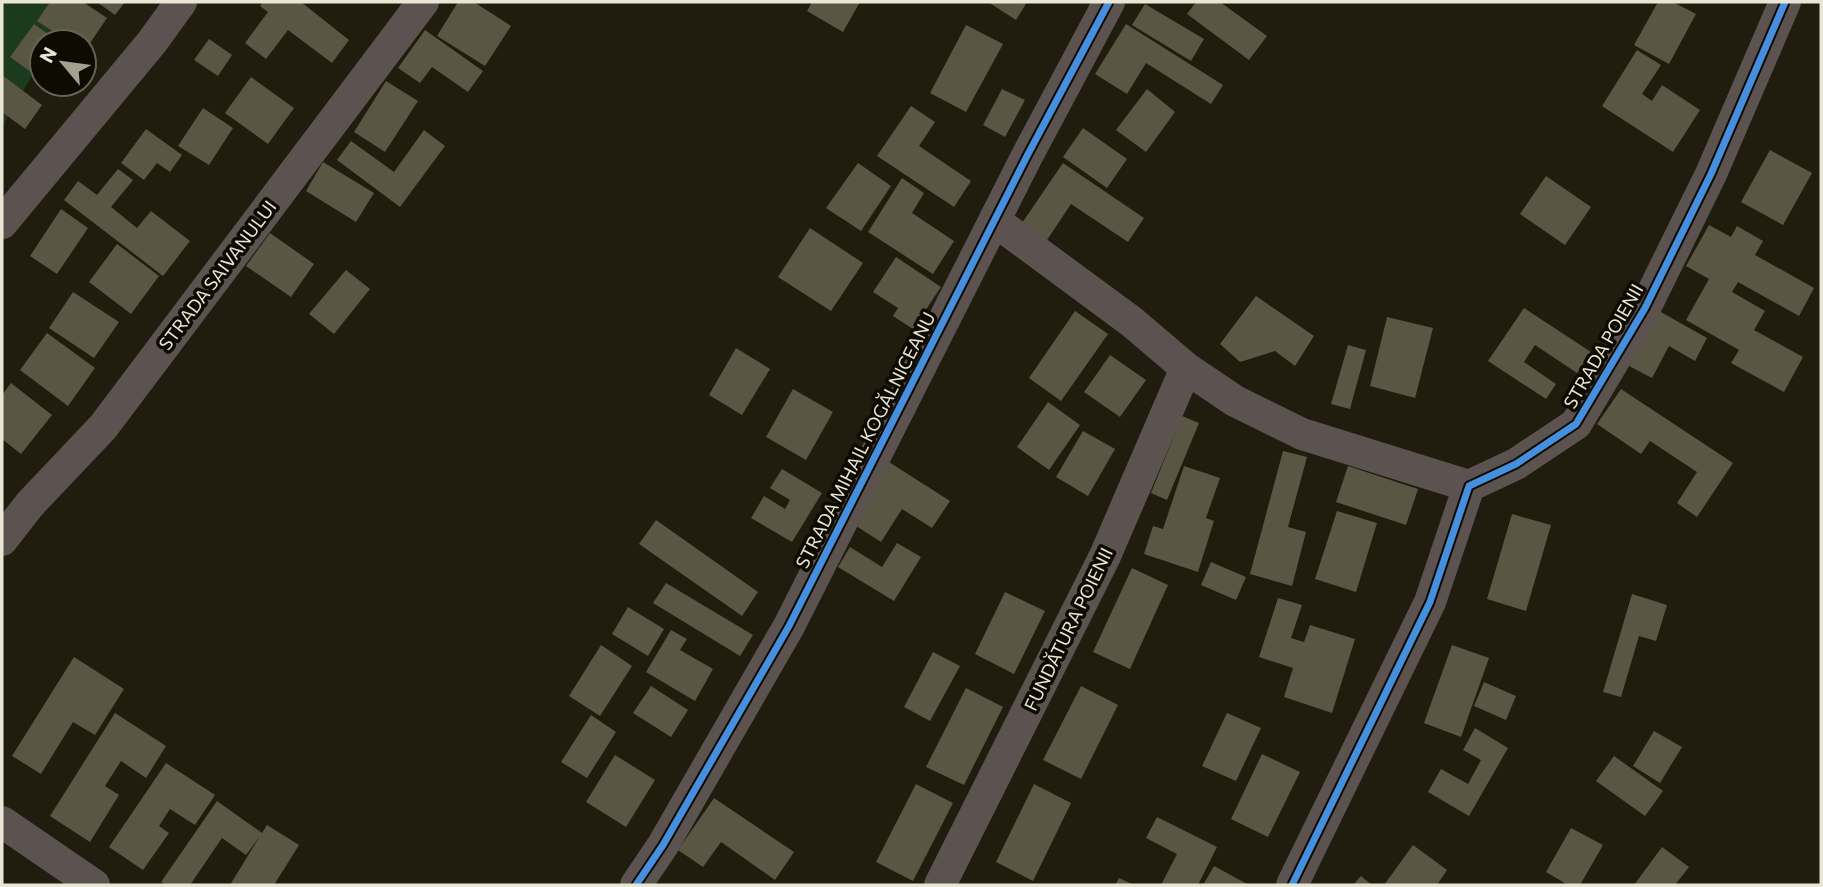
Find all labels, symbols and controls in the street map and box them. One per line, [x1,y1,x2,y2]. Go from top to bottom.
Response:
north arrow [28,28,98,98]
text: N [34,43,61,66]
street label: STRADA SAIVANULUI [154,196,280,354]
street label: STRADA POIENII [1558,280,1648,412]
street label: STRADA MIHAIL KOGĂLNICEANU [791,308,939,572]
street label: FUNDĂTURA POIENII [1019,544,1117,714]

